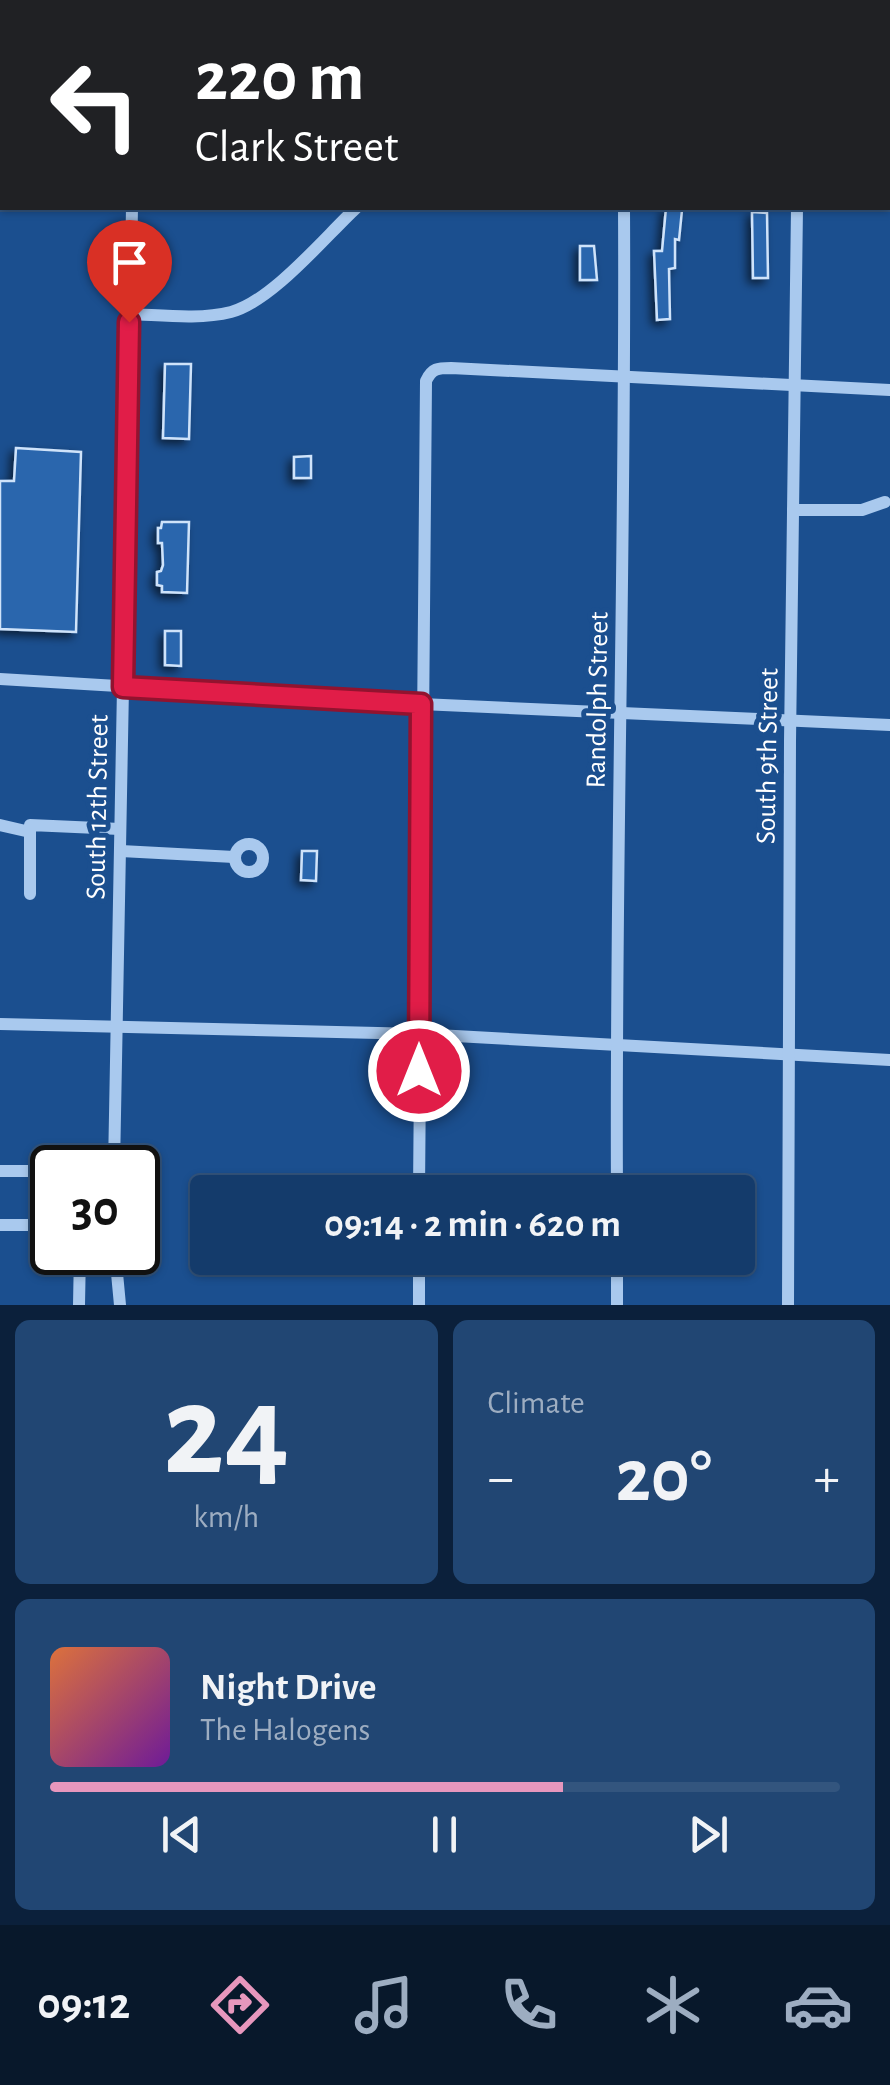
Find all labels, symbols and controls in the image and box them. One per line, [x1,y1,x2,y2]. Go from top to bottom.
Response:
icon: left [30,40,160,170]
text: 220 m [195,43,364,113]
text: Clark Street [195,125,398,170]
pin [87,220,172,323]
icon: arrive [102,235,157,290]
street label: Randolph Street [582,611,614,789]
street label: South 9th Street [752,668,784,844]
street label: South 12th Street [82,714,114,900]
position arrow [367,1019,471,1123]
speed limit sign: 30 [30,1145,160,1275]
text: 09:14 · 2 min · 620 m [324,1206,621,1244]
text: 24 [163,1368,290,1498]
text: Climate [488,1387,585,1419]
text: 20° [616,1440,712,1515]
text: − [488,1451,514,1506]
text: + [814,1451,840,1506]
text: km/h [193,1501,259,1533]
text: Night Drive [200,1669,376,1707]
text: The Halogens [200,1714,370,1746]
icon: previous [154,1807,209,1862]
icon: pause [417,1807,472,1862]
icon: next [681,1807,736,1862]
icon: directions [205,1970,275,2040]
icon: music [349,1970,419,2040]
icon: phone [494,1970,564,2040]
icon: climate [638,1970,708,2040]
icon: car [783,1970,853,2040]
text: 09:12 [37,1982,130,2027]

